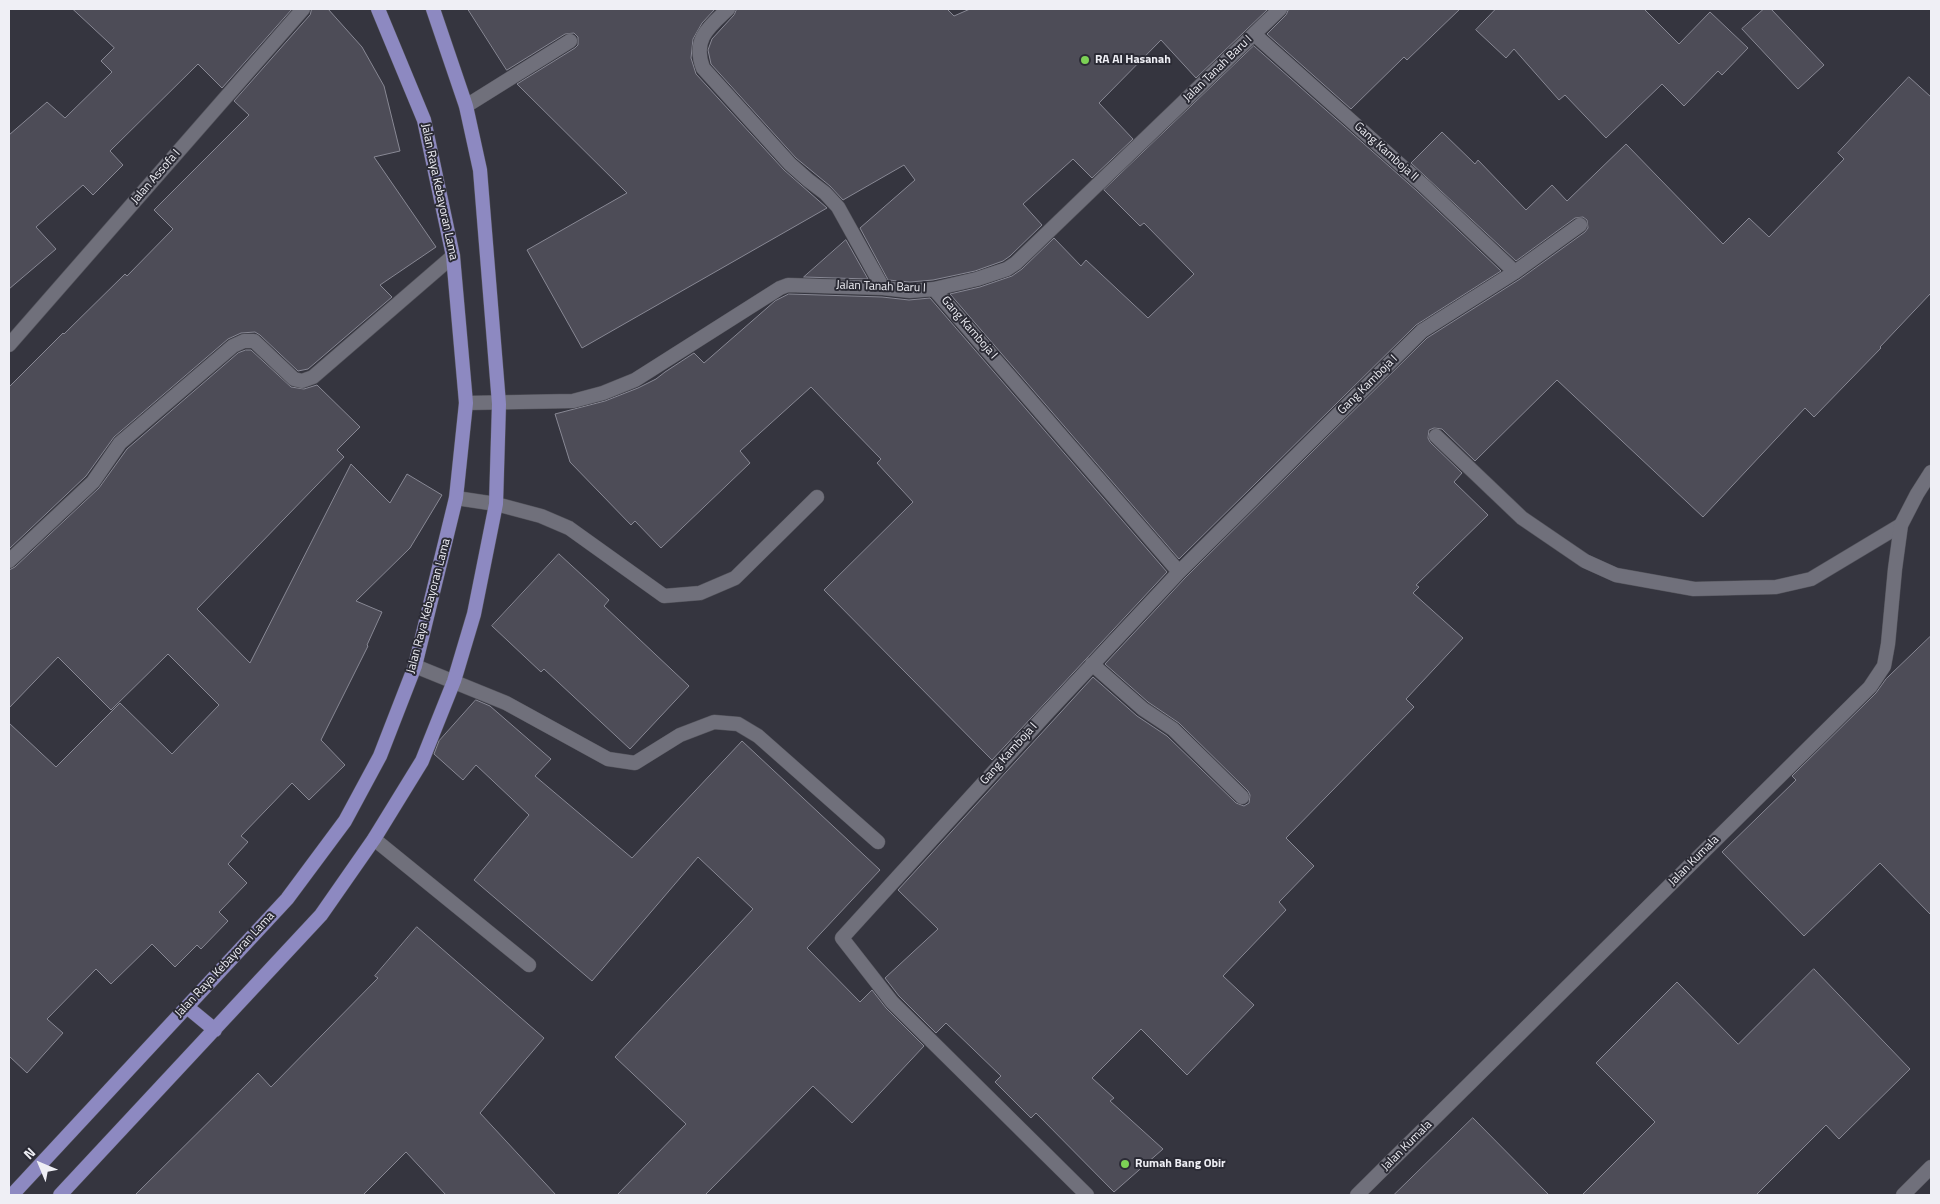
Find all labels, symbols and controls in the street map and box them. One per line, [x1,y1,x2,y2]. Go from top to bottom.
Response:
street label: Jalan Tanah Baru I [1181,33,1255,105]
place label: RA Al Hasanah [1095,53,1171,67]
marker: RA Al Hasanah [1079,54,1091,66]
street label: Gang Kamboja II [1351,119,1421,185]
street label: Jalan Raya Kebayoran Lama [417,122,461,262]
street label: Jalan Assofa I [128,147,184,207]
street label: Jalan Tanah Baru I [836,278,926,296]
street label: Gang Kamboja I [938,294,1000,362]
street label: Gang Kamboja I [1335,352,1401,418]
street label: Jalan Raya Kebayoran Lama [404,537,454,675]
street label: Gang Kamboja I [977,720,1041,788]
street label: Jalan Kumala [1666,833,1722,889]
street label: Jalan Raya Kebayoran Lama [172,909,278,1021]
street label: Jalan Kumala [1379,1118,1435,1174]
north arrow [15,1139,65,1189]
text: N [18,1142,40,1164]
place label: Rumah Bang Obir [1135,1157,1226,1171]
marker: Rumah Bang Obir [1119,1158,1131,1170]

